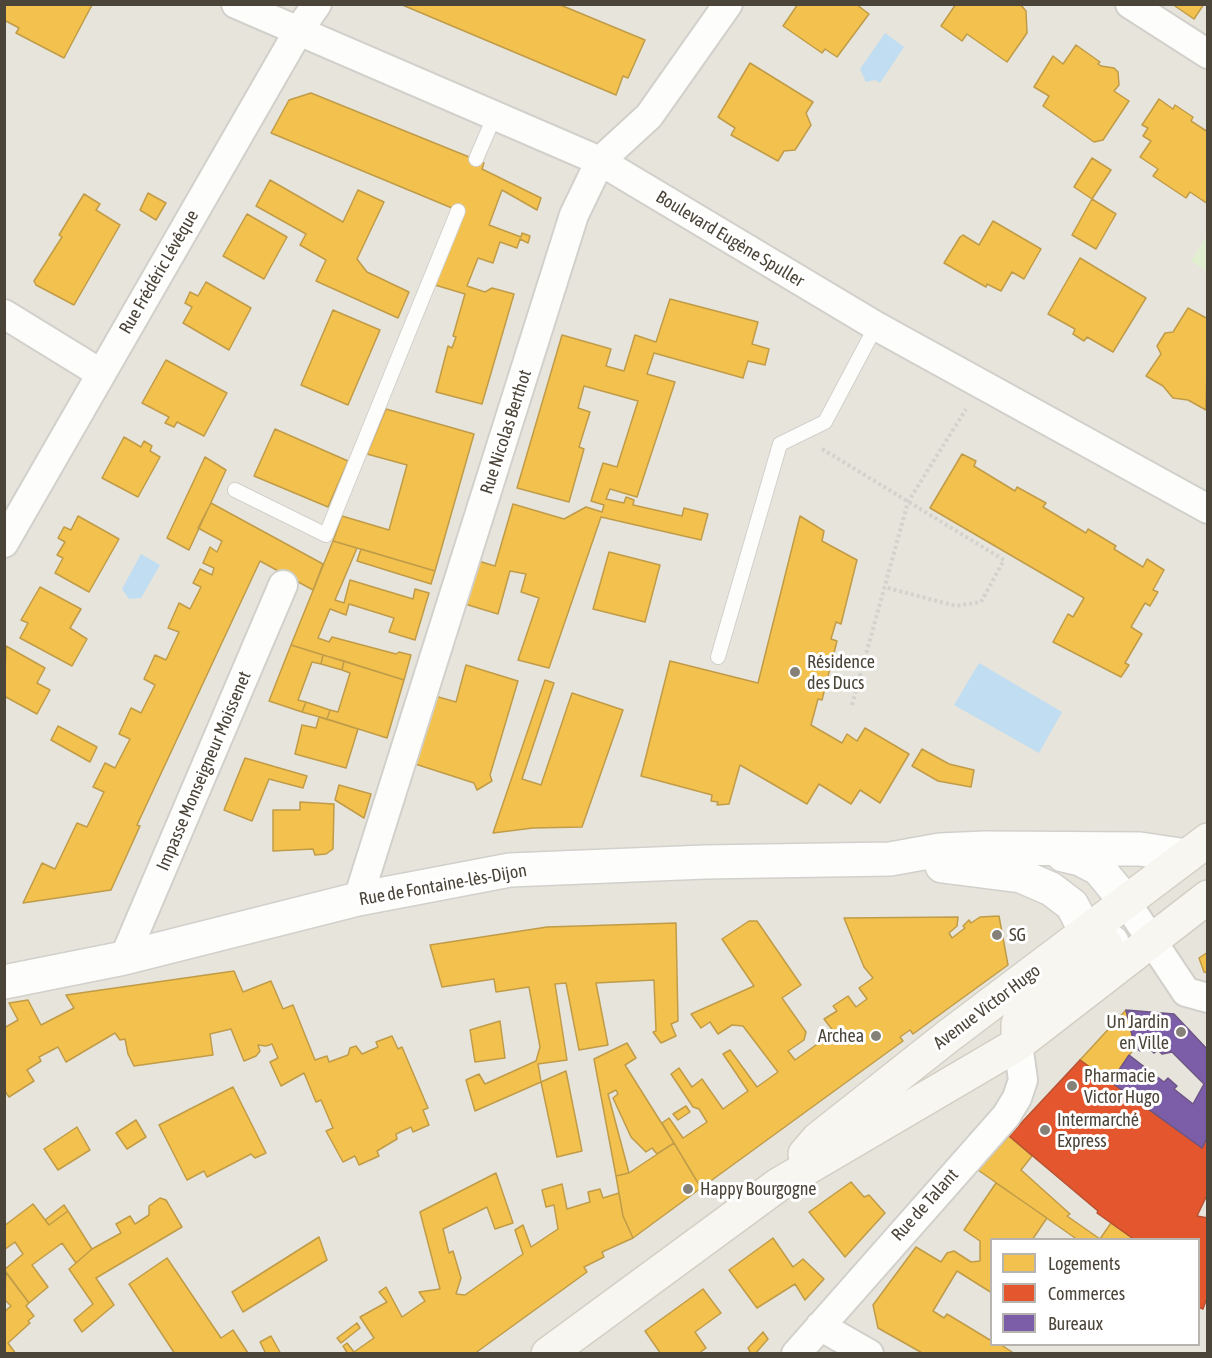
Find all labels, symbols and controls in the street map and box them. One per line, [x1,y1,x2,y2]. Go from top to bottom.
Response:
street label: Boulevard Eugène Spuller [652,186,808,292]
street label: Rue Frédéric Lévêque [115,206,203,338]
street label: Rue Nicolas Berthot [476,367,536,497]
place label: Résidence des Ducs [807,651,875,694]
marker: Résidence des Ducs [788,665,802,679]
street label: Impasse Monseigneur Moissenet [152,668,256,874]
street label: Rue de Fontaine-lès-Dijon [357,860,529,910]
place label: SG [1009,924,1026,946]
marker: SG [990,928,1004,942]
street label: Avenue Victor Hugo [929,960,1045,1054]
place label: Un Jardin en Ville [1106,1011,1169,1054]
place label: Archea [818,1025,864,1047]
marker: Un Jardin en Ville [1174,1025,1188,1039]
marker: Archea [869,1029,883,1043]
place label: Pharmacie Victor Hugo [1084,1065,1160,1108]
marker: Pharmacie Victor Hugo [1065,1079,1079,1093]
place label: Intermarché Express [1057,1109,1139,1152]
marker: Intermarché Express [1038,1123,1052,1137]
street label: Rue de Talant [887,1164,963,1246]
place label: Happy Bourgogne [700,1178,817,1200]
marker: Happy Bourgogne [681,1182,695,1196]
legend [990,1238,1200,1346]
text: Logements [1048,1253,1120,1274]
text: Commerces [1048,1283,1125,1304]
text: Bureaux [1048,1313,1103,1334]

